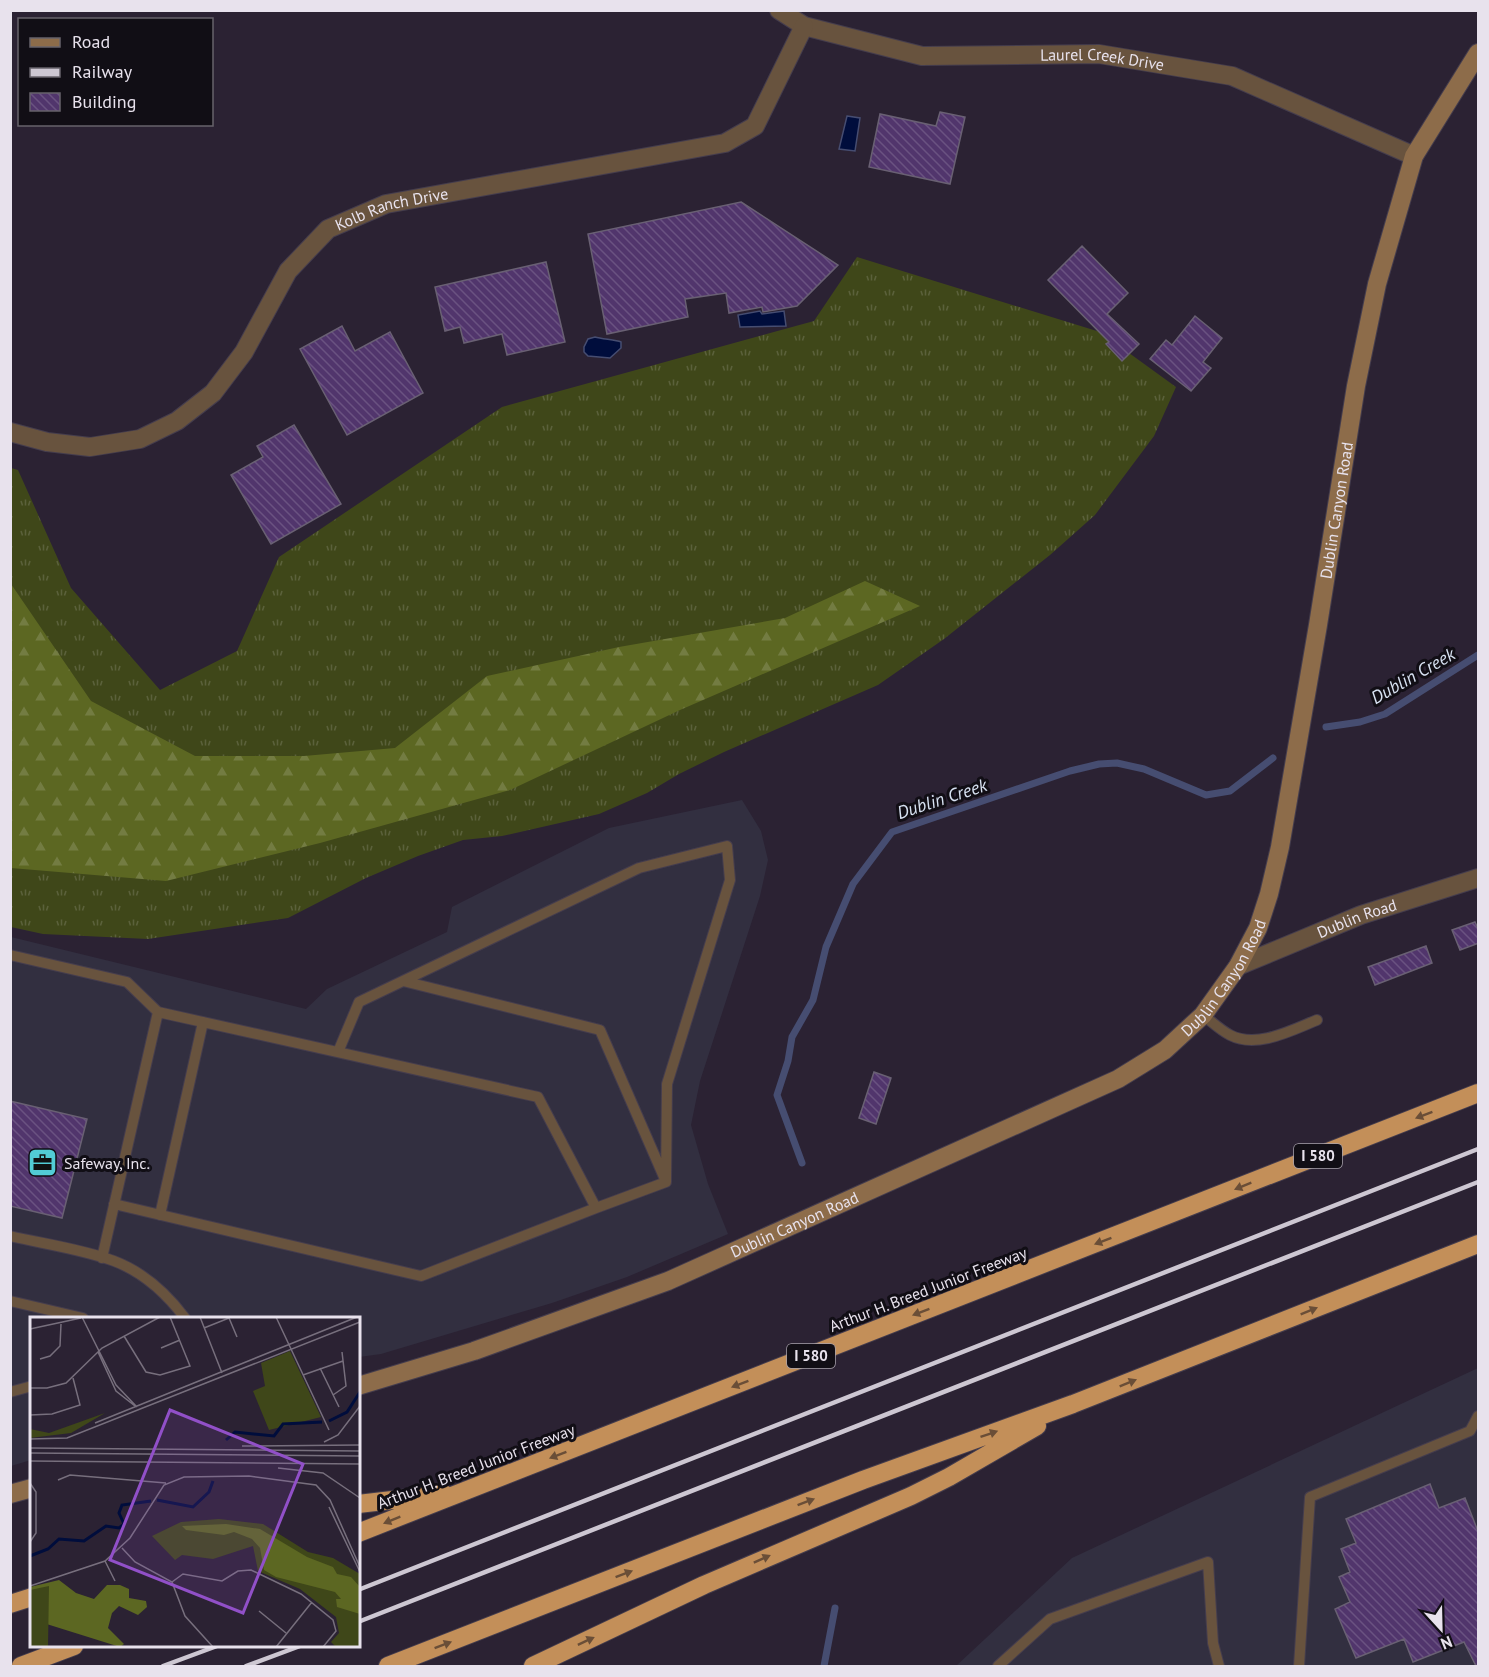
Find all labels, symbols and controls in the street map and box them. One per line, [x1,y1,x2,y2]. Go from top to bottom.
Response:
legend [18,18,213,126]
text: Road [72,30,110,53]
street label: Laurel Creek Drive [1040,44,1166,75]
text: Railway [72,60,133,83]
text: Building [72,90,136,113]
street label: Kolb Ranch Drive [332,183,450,235]
street label: Dublin Canyon Road [1316,441,1357,580]
water label: Dublin Creek [1367,642,1460,709]
water label: Dublin Creek [894,773,991,824]
street label: Dublin Road [1314,894,1399,942]
street label: Dublin Canyon Road [1177,917,1270,1040]
one-way arrow [1415,1110,1433,1120]
road number: I 580 [1294,1144,1342,1168]
office icon: Safeway, Inc. [27,1147,59,1179]
place label: Safeway, Inc. [64,1153,150,1173]
one-way arrow [1233,1181,1251,1191]
street label: Dublin Canyon Road [727,1187,862,1262]
one-way arrow [1094,1237,1112,1246]
street label: Arthur H. Breed Junior Freeway [826,1242,1030,1336]
one-way arrow [1300,1306,1318,1315]
one-way arrow [912,1308,930,1318]
inset map [30,1317,360,1647]
road number: I 580 [787,1344,835,1368]
one-way arrow [1119,1378,1137,1387]
one-way arrow [731,1379,749,1389]
street label: Arthur H. Breed Junior Freeway [374,1419,578,1513]
one-way arrow [980,1429,998,1439]
one-way arrow [549,1451,567,1460]
one-way arrow [797,1497,815,1507]
one-way arrow [382,1515,400,1525]
one-way arrow [754,1554,772,1564]
one-way arrow [616,1569,634,1579]
north arrow [1411,1599,1471,1659]
text: N [1438,1632,1455,1654]
one-way arrow [577,1637,594,1646]
one-way arrow [434,1640,452,1649]

